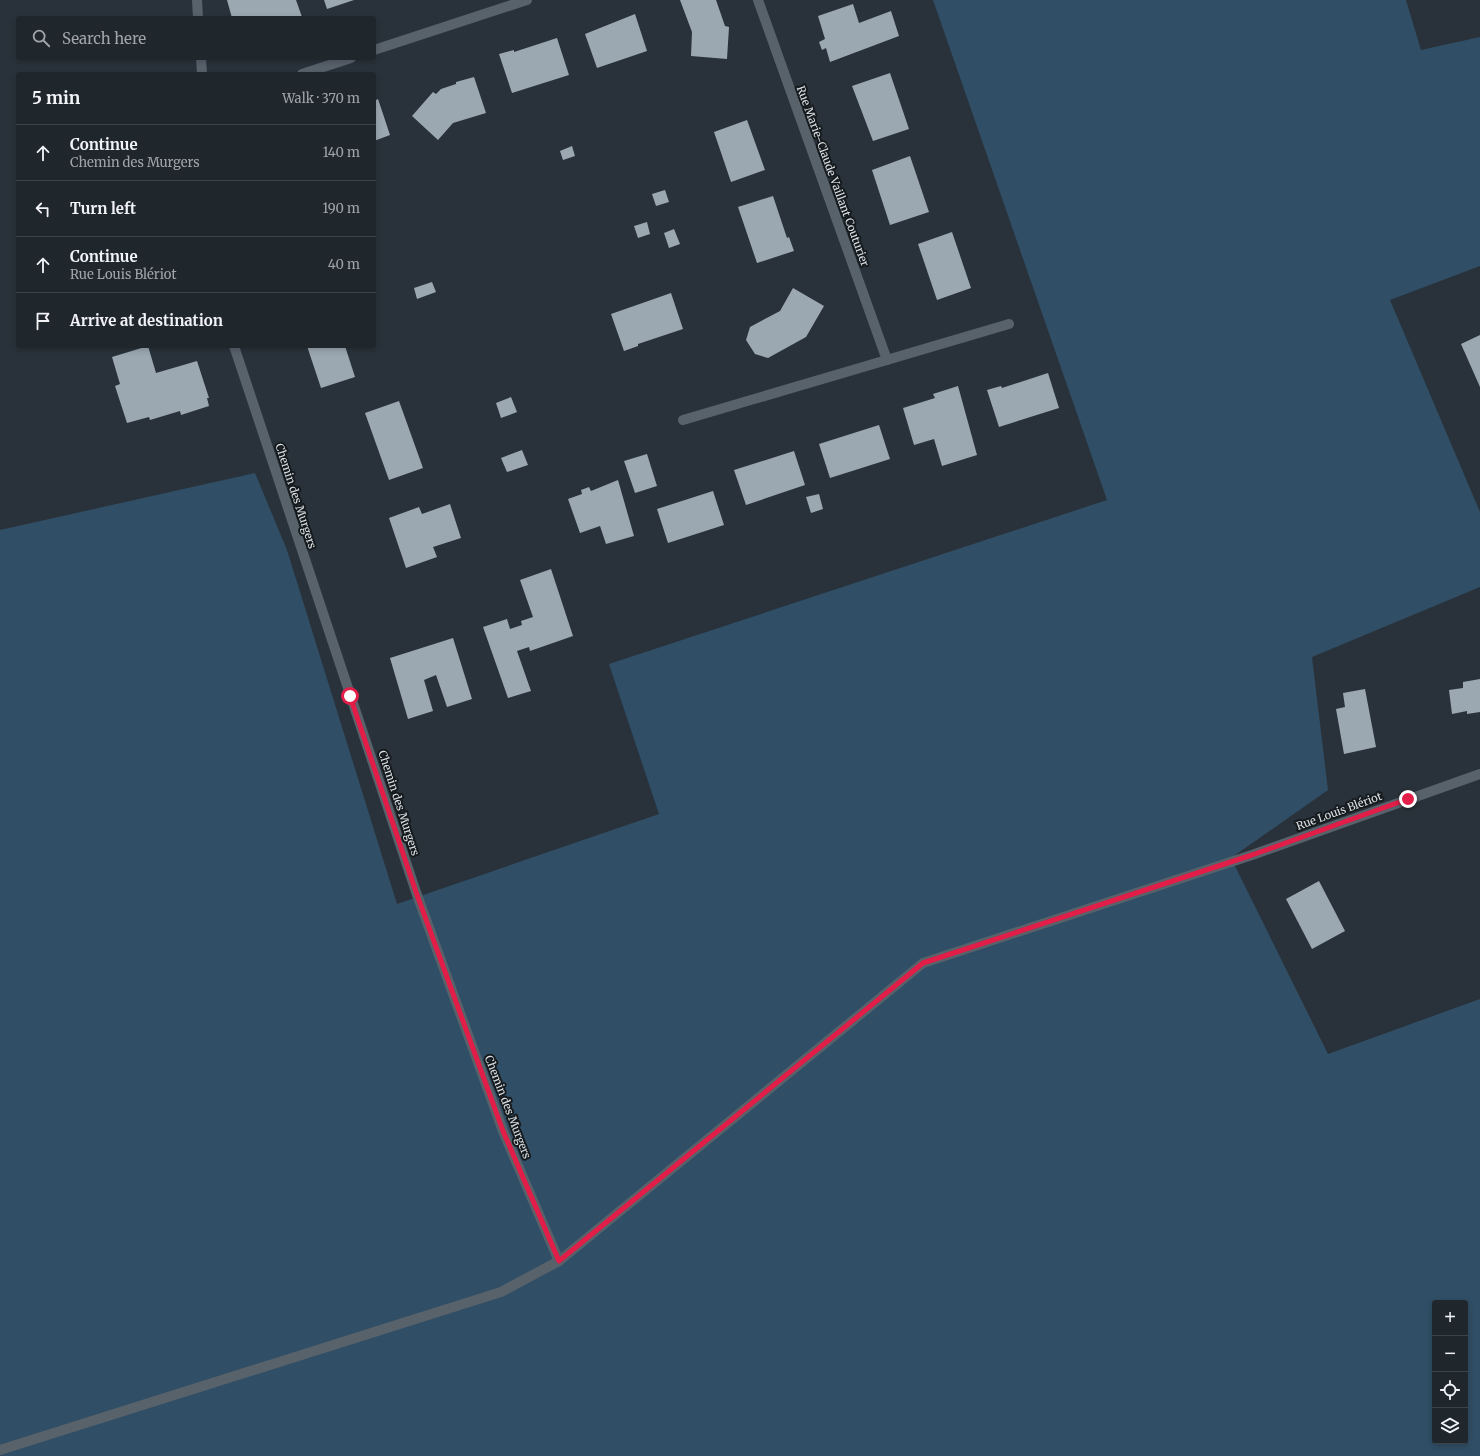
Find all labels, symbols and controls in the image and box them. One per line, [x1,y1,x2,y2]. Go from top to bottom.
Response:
search box [16,16,376,60]
icon: search [30,27,52,49]
text: Search here [62,29,146,48]
street label: Rue Marie-Claude Vaillant Couturier [794,84,872,268]
text: 5 min [32,87,80,109]
text: Walk · 370 m [282,90,360,107]
text: Continue [70,135,138,154]
icon: ahead [32,142,54,164]
text: 140 m [323,144,360,161]
text: Chemin des Murgers [70,154,200,171]
icon: left [32,198,54,220]
text: Turn left [70,199,136,218]
text: 190 m [323,200,360,217]
text: Continue [70,247,138,266]
icon: ahead [32,254,54,276]
text: 40 m [328,256,360,273]
text: Rue Louis Blériot [70,266,176,283]
icon: arrive [32,310,54,332]
text: Arrive at destination [70,311,223,330]
street label: Chemin des Murgers [272,442,320,550]
route start [341,687,359,705]
street label: Chemin des Murgers [375,749,423,857]
street label: Rue Louis Blériot [1294,789,1384,833]
route end [1399,790,1417,808]
street label: Chemin des Murgers [482,1053,534,1161]
map controls [1432,1300,1468,1444]
button: + [1432,1300,1468,1336]
button: − [1432,1336,1468,1372]
button: locate [1432,1372,1468,1408]
button: layers [1432,1408,1468,1444]

